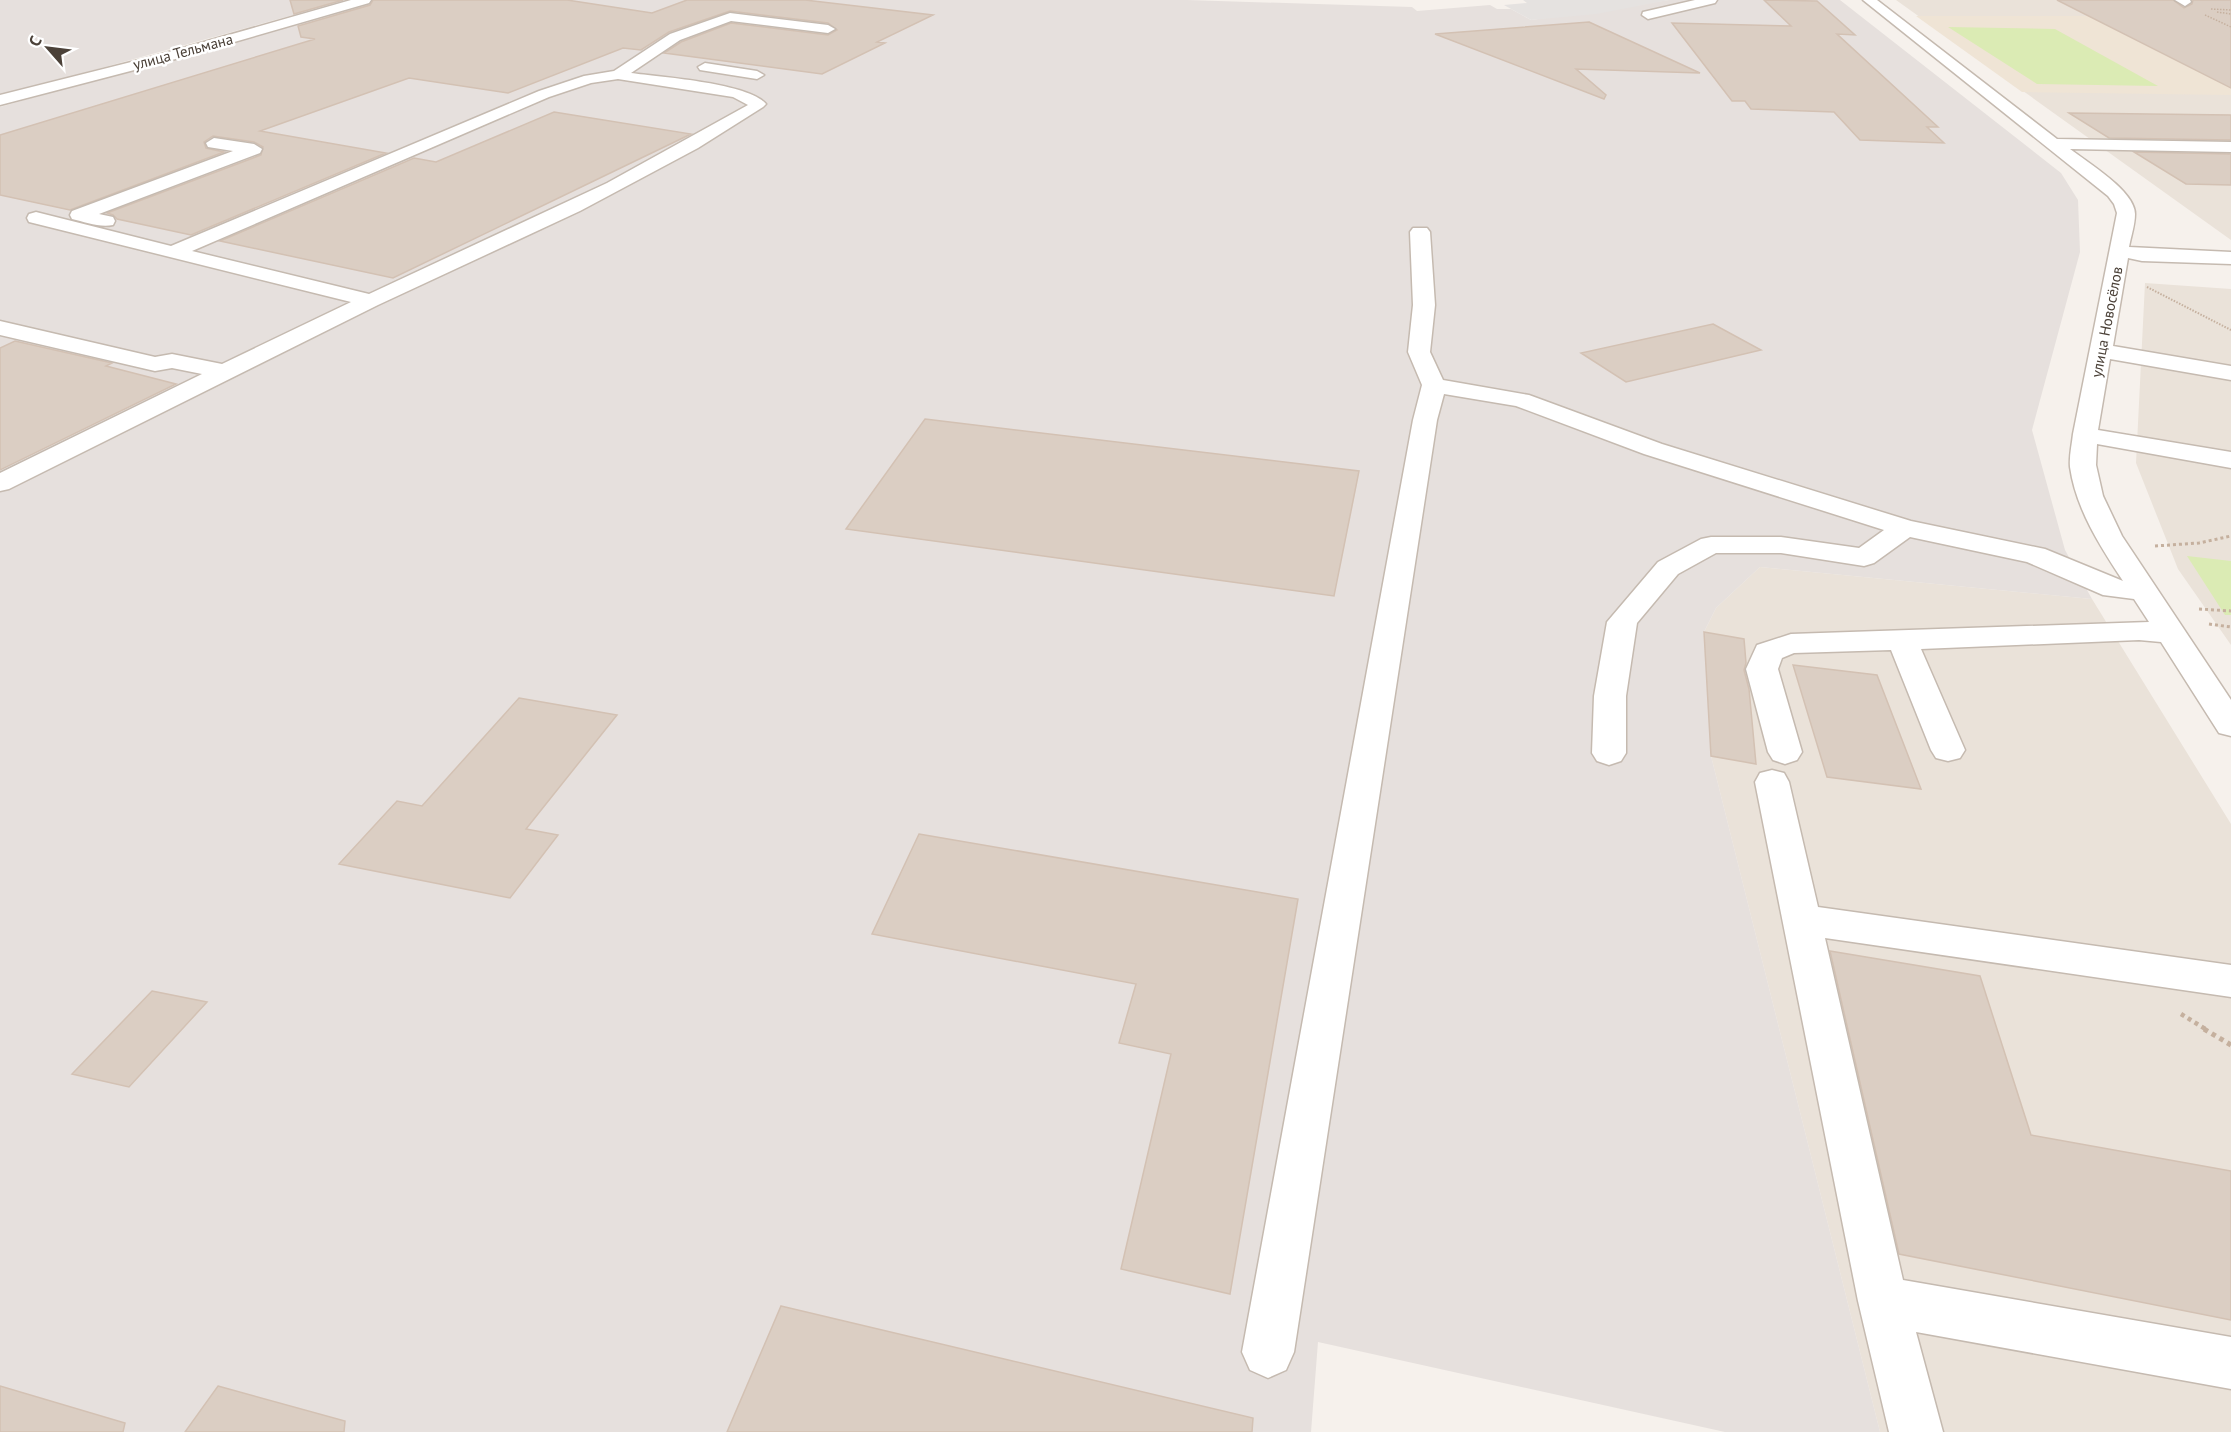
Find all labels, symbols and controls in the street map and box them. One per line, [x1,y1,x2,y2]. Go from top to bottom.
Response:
north arrow [18,18,78,78]
street label: улица Тельмана [131,29,235,74]
text: С [24,32,46,50]
street label: улица Новосёлов [2086,265,2127,379]

